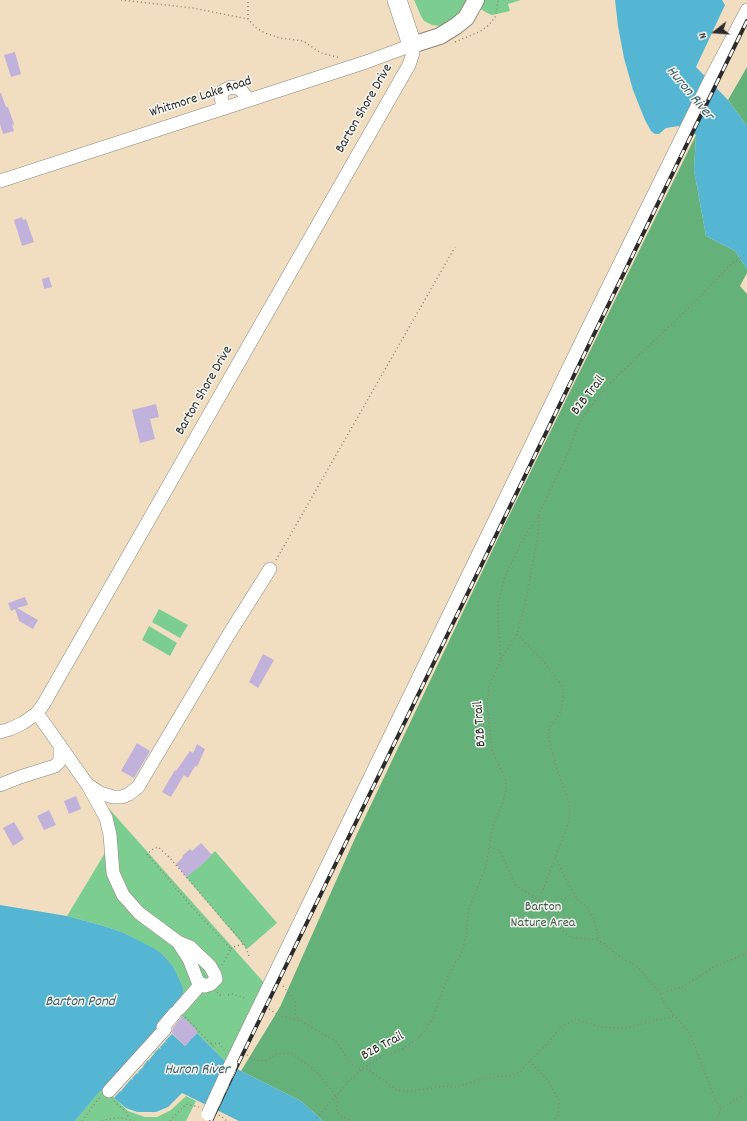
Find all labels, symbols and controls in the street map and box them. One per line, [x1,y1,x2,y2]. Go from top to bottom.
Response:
north arrow [695,12,735,52]
text: N [695,31,712,40]
street label: Barton Shore Drive [333,62,397,156]
water label: Huron River [661,63,717,125]
street label: Whitmore Lake Road [148,74,254,122]
street label: Barton Shore Drive [173,344,237,438]
street label: B2B Trail [568,373,610,419]
street label: B2B Trail [471,701,491,747]
park label: Barton Nature Area [511,900,575,932]
water label: Barton Pond [45,994,115,1012]
street label: B2B Trail [359,1029,407,1065]
water label: Huron River [164,1062,230,1080]

